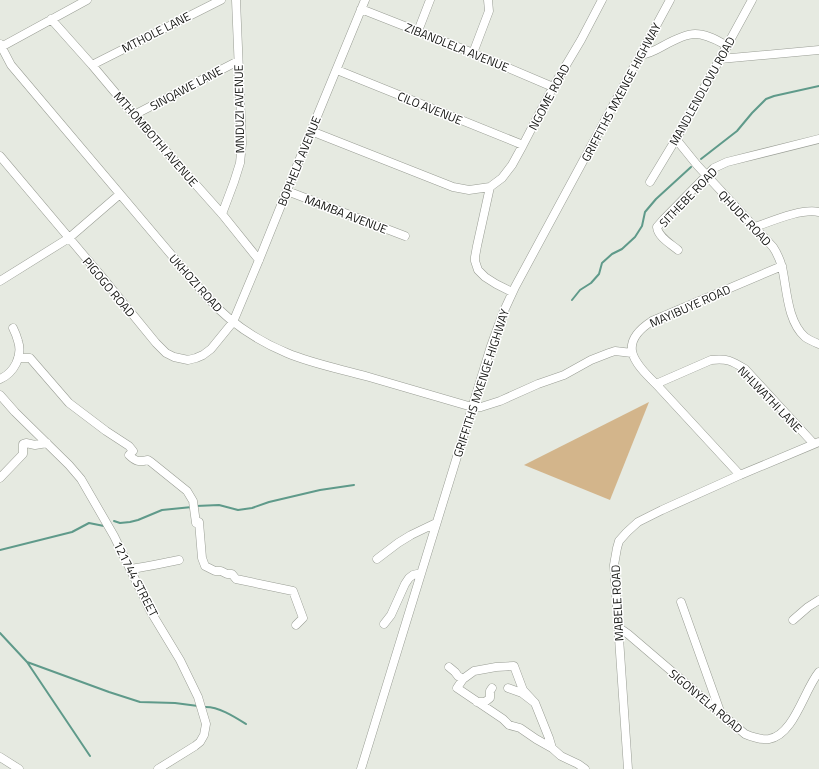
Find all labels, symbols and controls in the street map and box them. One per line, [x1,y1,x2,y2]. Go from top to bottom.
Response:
street label: MTHOLE LANE [118,6,194,58]
street label: ZIBANDLELA AVENUE [402,17,512,77]
street label: GRIFFITHS MXENGE HIGHWAY [576,19,666,165]
street label: MANDLENDLOVU ROAD [664,33,740,149]
street label: NGOME ROAD [524,60,575,134]
street label: SINQAWE LANE [146,61,226,115]
street label: MNDUZI AVENUE [229,64,249,153]
street label: CILO AVENUE [395,86,466,130]
street label: MTHOMBOTHI AVENUE [109,87,203,191]
street label: BOPHELA AVENUE [272,113,326,209]
street label: SITHEBE ROAD [654,162,722,231]
street label: QHUDE ROAD [714,186,776,251]
street label: MAMBA AVENUE [302,189,390,239]
street label: UKHOZI ROAD [165,250,228,317]
street label: PIGOGO ROAD [78,253,140,321]
street label: MAYIBUYE ROAD [646,280,734,332]
street label: GRIFFITHS MXENGE HIGHWAY [448,306,514,460]
street label: NHLWATHI LANE [733,361,807,437]
street label: 121744 STREET [109,538,164,621]
street label: MABELE ROAD [606,564,628,642]
street label: SIGONYELA ROAD [665,664,747,738]

